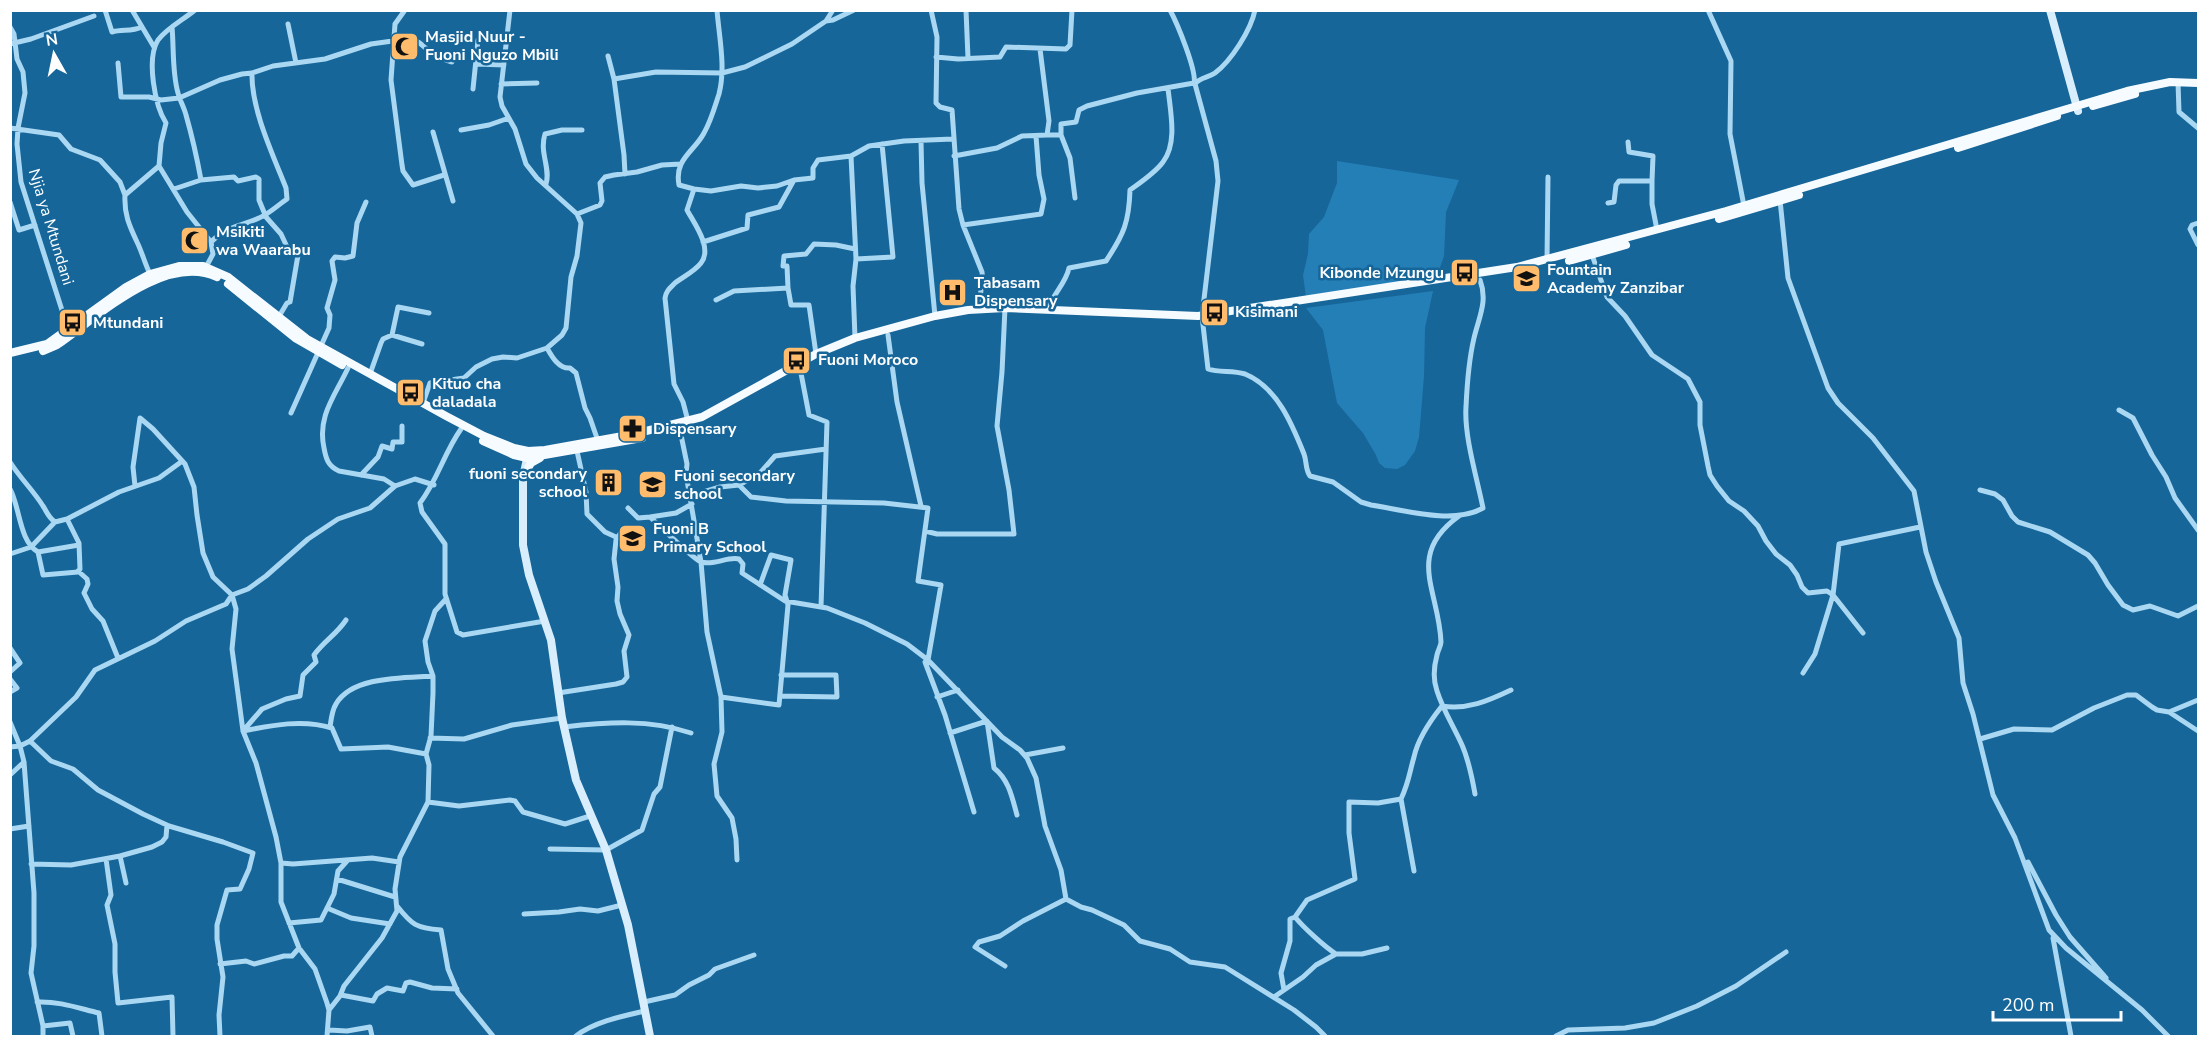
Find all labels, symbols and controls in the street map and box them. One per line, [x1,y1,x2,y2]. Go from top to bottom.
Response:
north arrow [24,24,84,84]
place label: Masjid Nuur - Fuoni Nguzo Mbili [425,26,559,66]
text: N [44,28,59,52]
mosque icon: Masjid Nuur - Fuoni Nguzo Mbili [388,30,420,62]
street label: Njia ya Mtundani [23,166,79,288]
place label: Msikiti wa Waarabu [216,221,311,261]
mosque icon: Msikiti wa Waarabu [179,225,211,257]
bus stop icon: Kibonde Mzungu [1449,257,1481,289]
place label: Fountain Academy Zanzibar [1547,259,1685,299]
place label: Kibonde Mzungu [1320,262,1444,284]
school or university icon: Fountain Academy Zanzibar [1510,263,1542,295]
place label: Tabasam Dispensary [974,272,1058,312]
hospital icon: Tabasam Dispensary [937,276,969,308]
bus stop icon: Kisimani [1198,296,1230,328]
place label: Kisimani [1235,301,1298,323]
bus stop icon: Mtundani [56,307,88,339]
place label: Mtundani [93,312,163,334]
bus stop icon: Fuoni Moroco [781,344,813,376]
place label: Fuoni Moroco [818,349,918,371]
place label: Kituo cha daladala [432,373,501,413]
bus stop icon: Kituo cha daladala [395,377,427,409]
pharmacy icon: Dispensary [616,413,648,445]
place label: Dispensary [653,418,737,440]
place label: fuoni secondary school [469,463,588,503]
place label: Fuoni secondary school [674,465,796,505]
building icon: fuoni secondary school [592,467,624,499]
school or university icon: Fuoni secondary school [637,469,669,501]
place label: Fuoni B Primary School [653,518,766,558]
school or university icon: Fuoni B Primary School [616,522,648,554]
scale bar [1993,984,2120,1022]
text: 200 m [2002,993,2054,1017]

